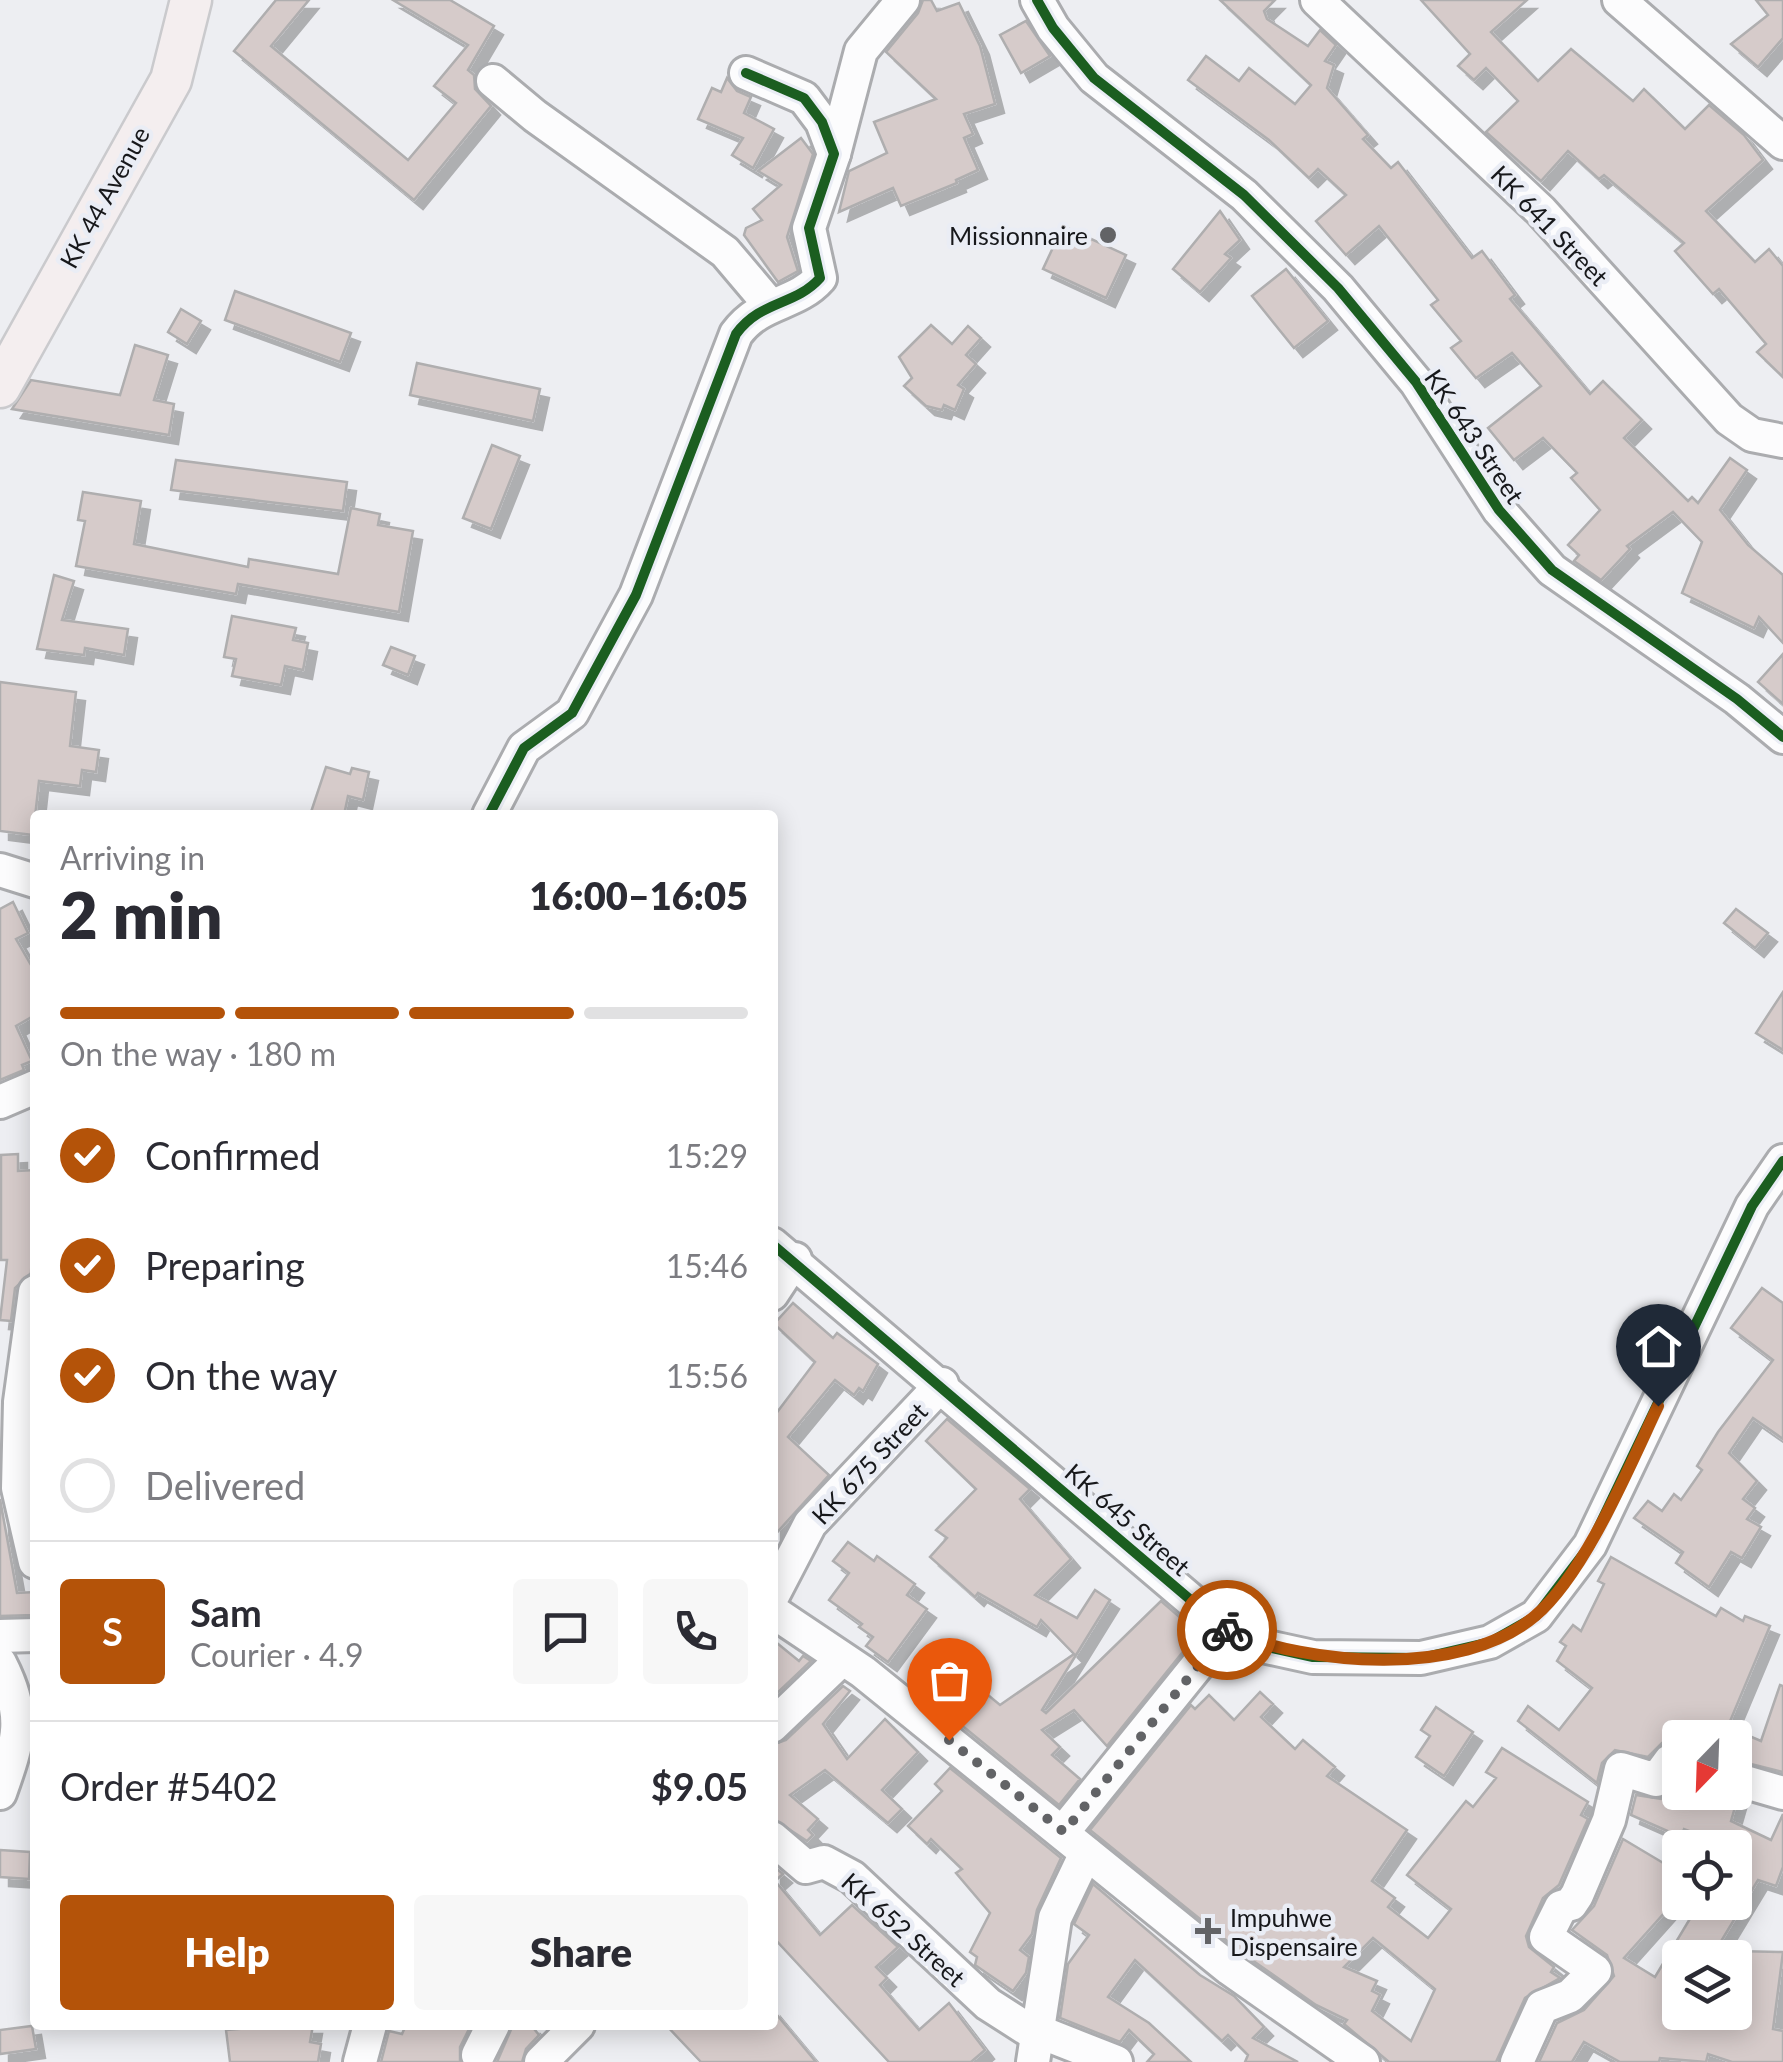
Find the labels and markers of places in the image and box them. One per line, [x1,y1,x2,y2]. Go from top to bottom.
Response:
place label: Missionnaire [949,220,1088,250]
marker: Missionnaire [1097,224,1119,246]
pin [1616,1304,1701,1407]
pin [907,1638,992,1741]
place label: Impuhwe Dispensaire [1230,1902,1358,1961]
marker: Impuhwe Dispensaire [1195,1918,1221,1944]

